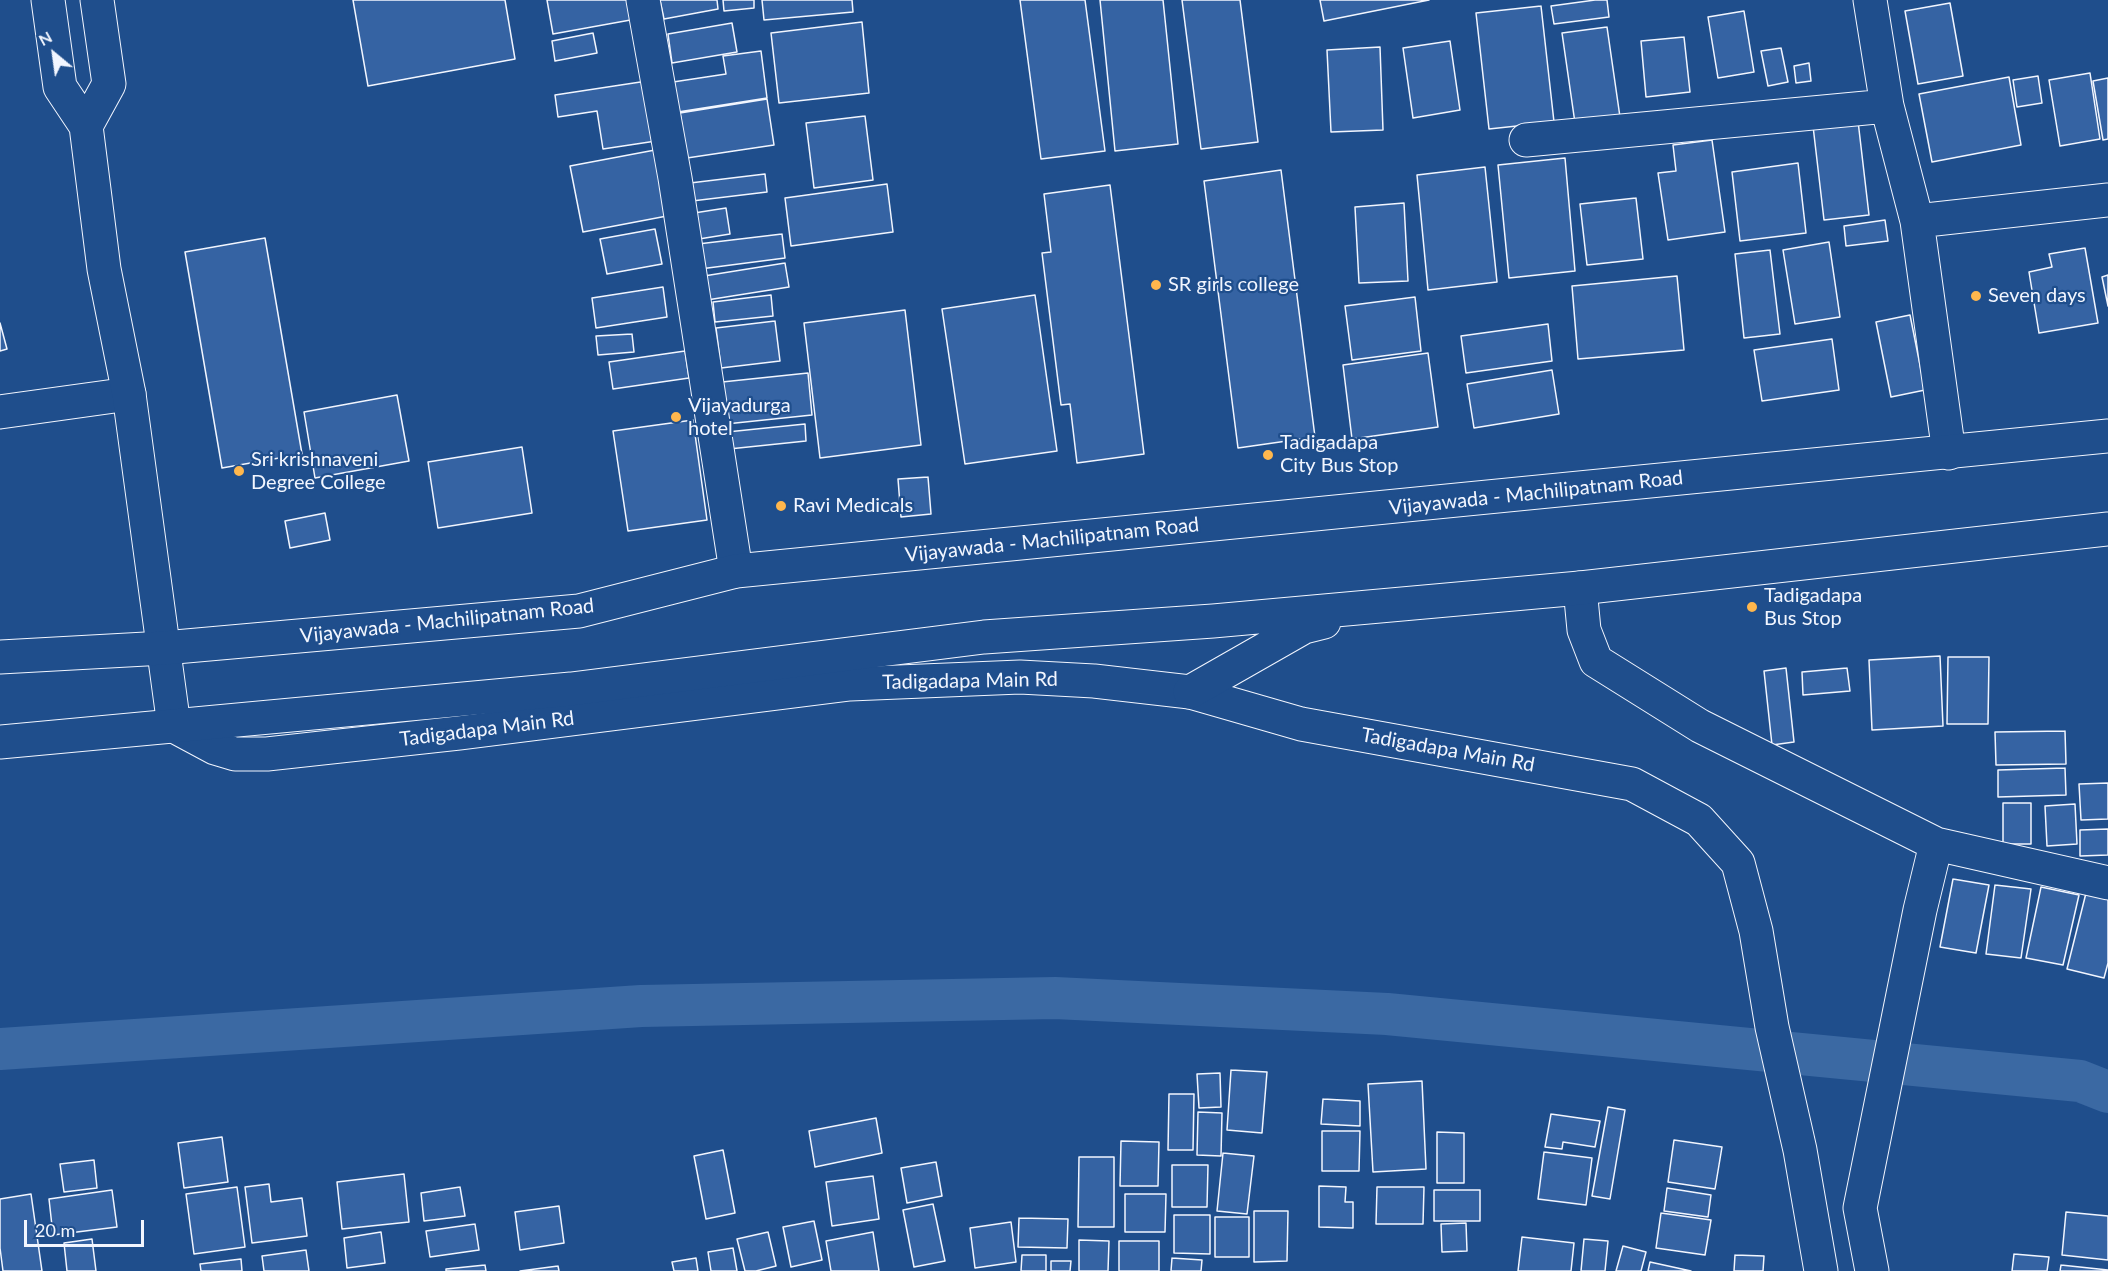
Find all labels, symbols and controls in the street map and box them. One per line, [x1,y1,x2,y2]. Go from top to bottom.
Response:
north arrow [24,24,84,84]
text: N [35,27,55,49]
place label: SR girls college [1168,273,1299,297]
marker: SR girls college [1149,278,1163,292]
place label: Seven days [1988,284,2086,308]
marker: Seven days [1969,289,1983,303]
place label: Vijayadurga hotel [688,394,791,441]
marker: Vijayadurga hotel [669,410,683,424]
place label: Tadigadapa City Bus Stop [1280,431,1398,478]
place label: Sri krishnaveni Degree College [251,448,385,495]
marker: Tadigadapa City Bus Stop [1261,448,1275,462]
marker: Sri krishnaveni Degree College [232,464,246,478]
street label: Vijayawada - Machilipatnam Road [1388,466,1684,520]
place label: Ravi Medicals [793,494,913,518]
marker: Ravi Medicals [774,499,788,513]
street label: Vijayawada - Machilipatnam Road [904,513,1200,567]
place label: Tadigadapa Bus Stop [1764,584,1862,631]
street label: Vijayawada - Machilipatnam Road [299,594,595,648]
marker: Tadigadapa Bus Stop [1745,600,1759,614]
street label: Tadigadapa Main Rd [882,667,1058,695]
street label: Tadigadapa Main Rd [398,706,576,752]
street label: Tadigadapa Main Rd [1359,723,1537,777]
scale bar [27,1208,147,1246]
text: 20 m [35,1219,75,1241]

